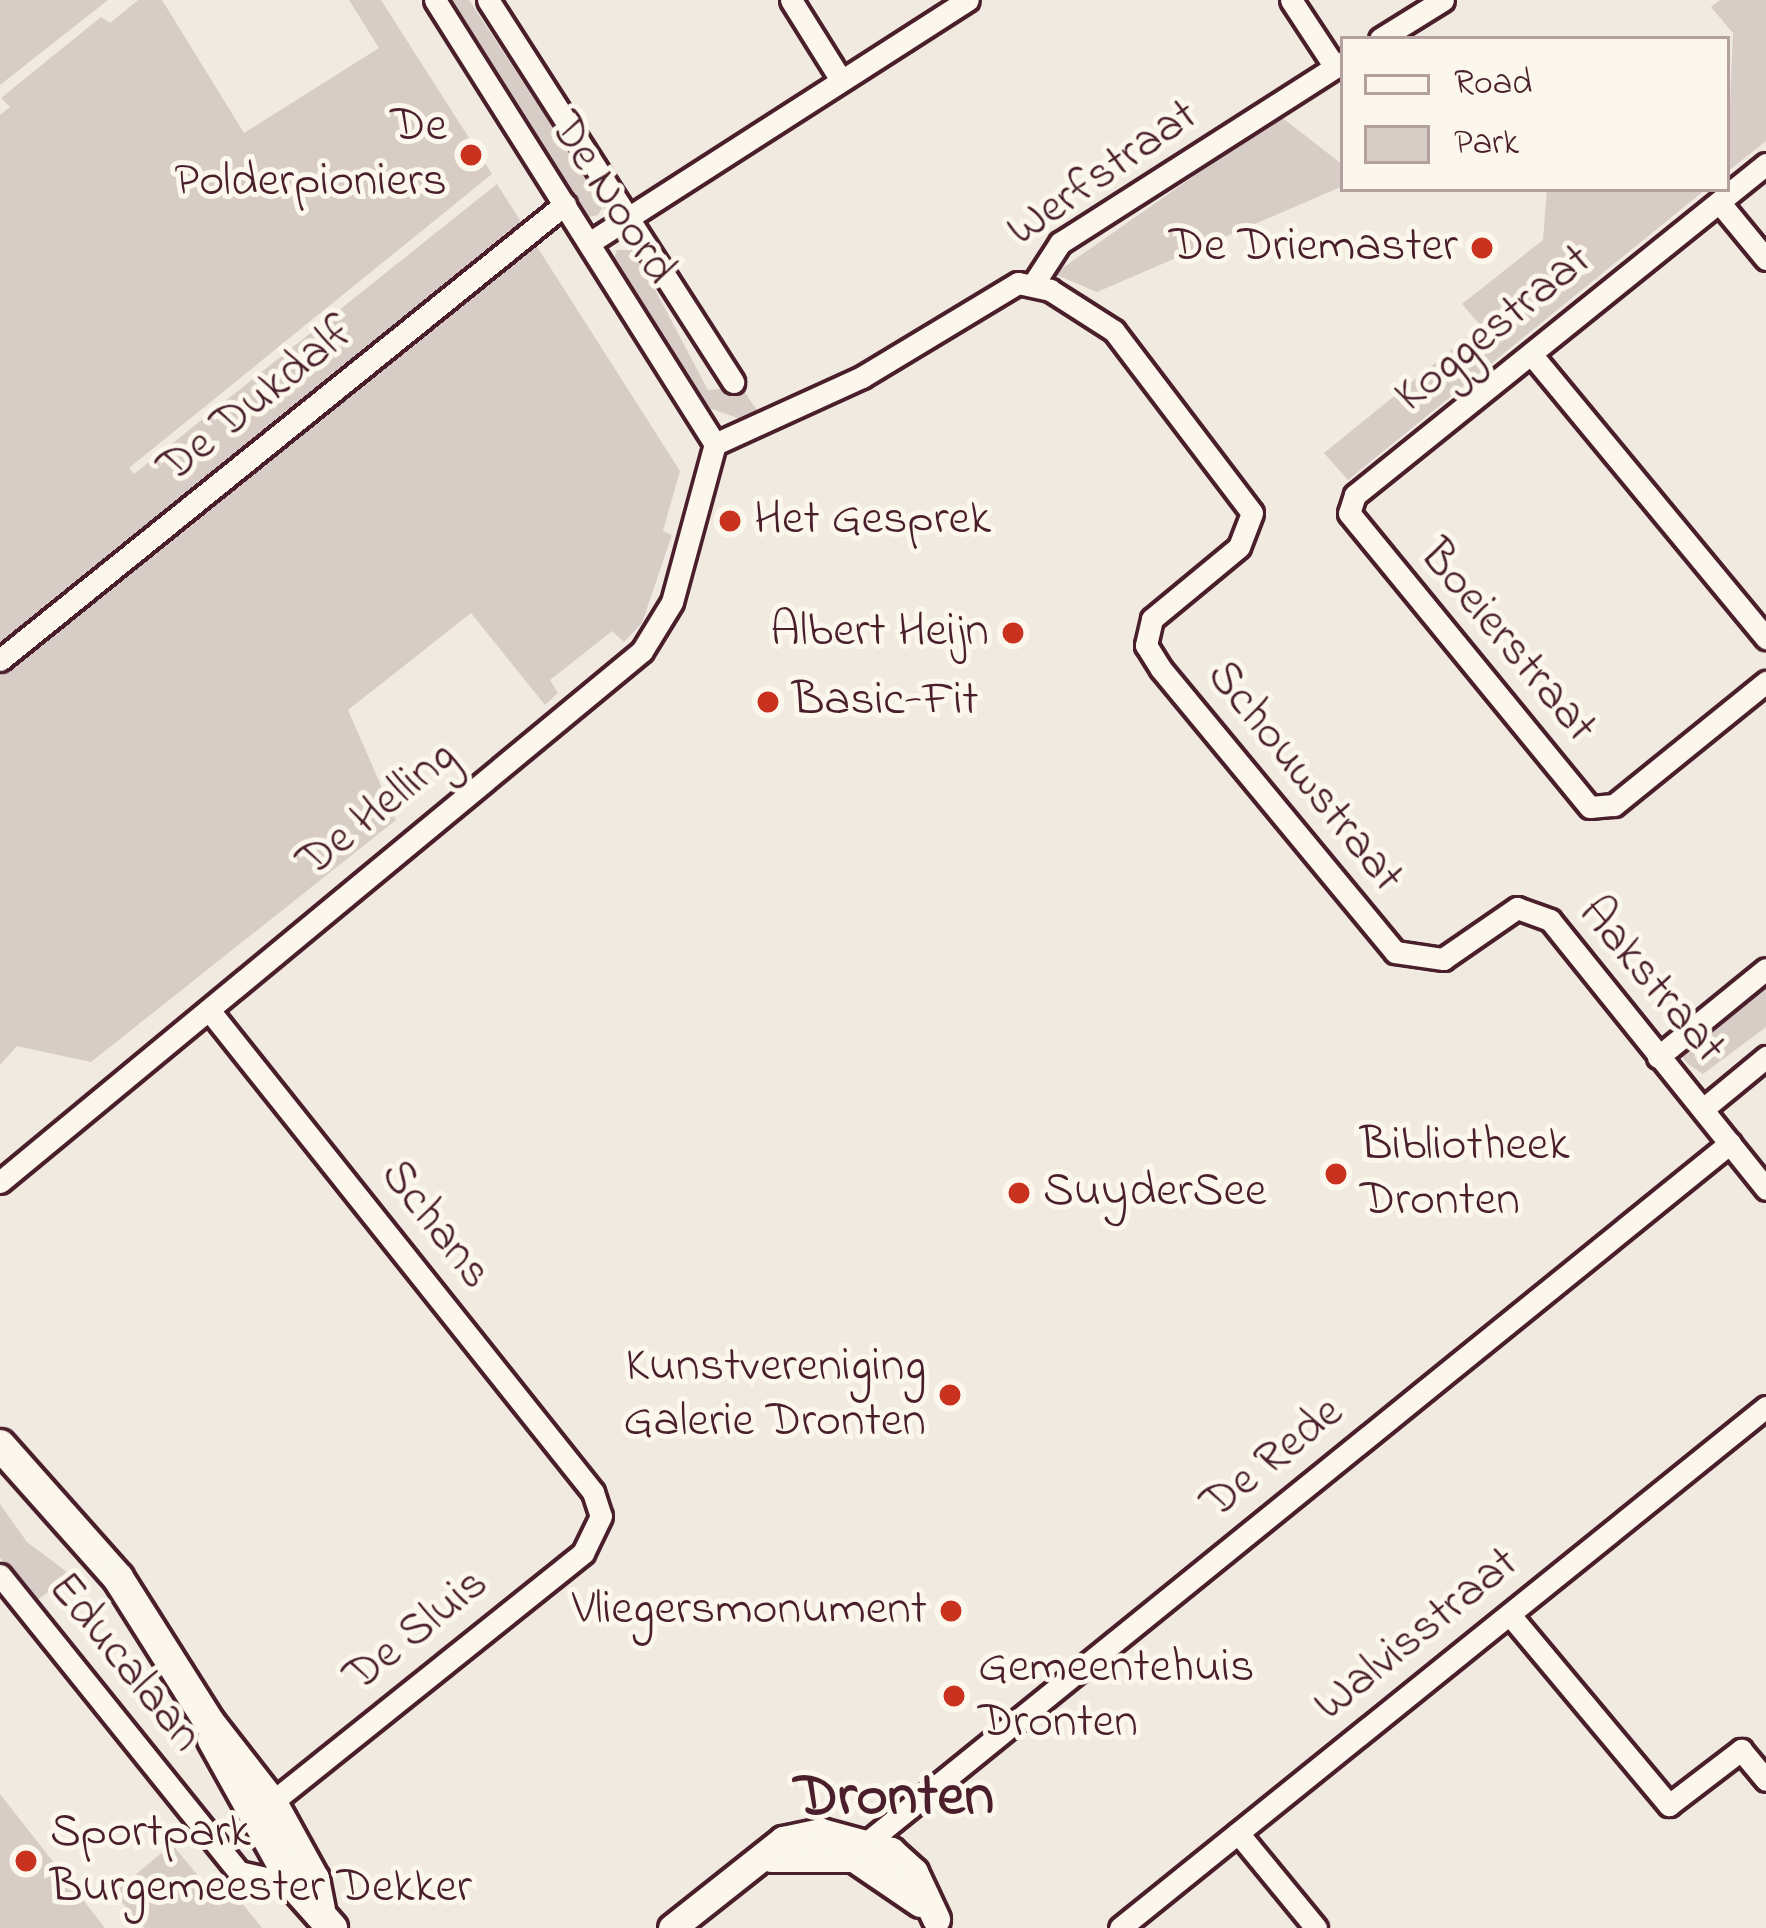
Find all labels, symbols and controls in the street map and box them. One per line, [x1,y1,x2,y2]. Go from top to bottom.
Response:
legend [1340,36,1730,192]
text: Road [1454,58,1532,111]
street label: Werfstraat [997,88,1209,260]
place label: De Polderpioniers [174,98,447,211]
street label: De Noord [534,102,688,296]
text: Park [1454,118,1519,171]
marker: De Polderpioniers [458,142,484,168]
place label: De Driemaster [1169,219,1458,277]
street label: Koggestraat [1384,232,1604,426]
marker: De Driemaster [1469,235,1495,261]
street label: De Dukdalf [147,305,367,497]
place label: Het Gesprek [754,492,991,550]
marker: Het Gesprek [717,508,743,534]
street label: Boeierstraat [1405,529,1609,755]
place label: Albert Heijn [770,604,989,662]
marker: Albert Heijn [1000,620,1026,646]
street label: Schouwstraat [1193,649,1415,905]
place label: Basic-Fit [792,673,978,731]
marker: Basic-Fit [755,689,781,715]
street label: De Helling [287,728,469,892]
street label: Aakstraat [1565,886,1737,1076]
place label: Bibliotheek Dronten [1360,1117,1569,1230]
street label: Schans [366,1149,504,1301]
marker: Bibliotheek Dronten [1323,1161,1349,1187]
place label: SuyderSee [1043,1164,1266,1222]
marker: SuyderSee [1006,1180,1032,1206]
place label: Kunstvereniging Galerie Dronten [623,1338,926,1451]
marker: Kunstvereniging Galerie Dronten [937,1382,963,1408]
street label: De Rede [1191,1385,1355,1533]
street label: Walvisstraat [1303,1535,1531,1735]
street label: De Sluis [334,1556,500,1706]
street label: Educalaan [34,1562,214,1764]
place label: Vliegersmonument [572,1582,927,1640]
marker: Vliegersmonument [938,1598,964,1624]
place label: Gemeentehuis Dronten [978,1639,1254,1752]
marker: Gemeentehuis Dronten [941,1683,967,1709]
district label: Dronten [794,1762,994,1834]
place label: Sportpark Burgemeester Dekker [50,1804,472,1917]
marker: Sportpark Burgemeester Dekker [13,1848,39,1874]

